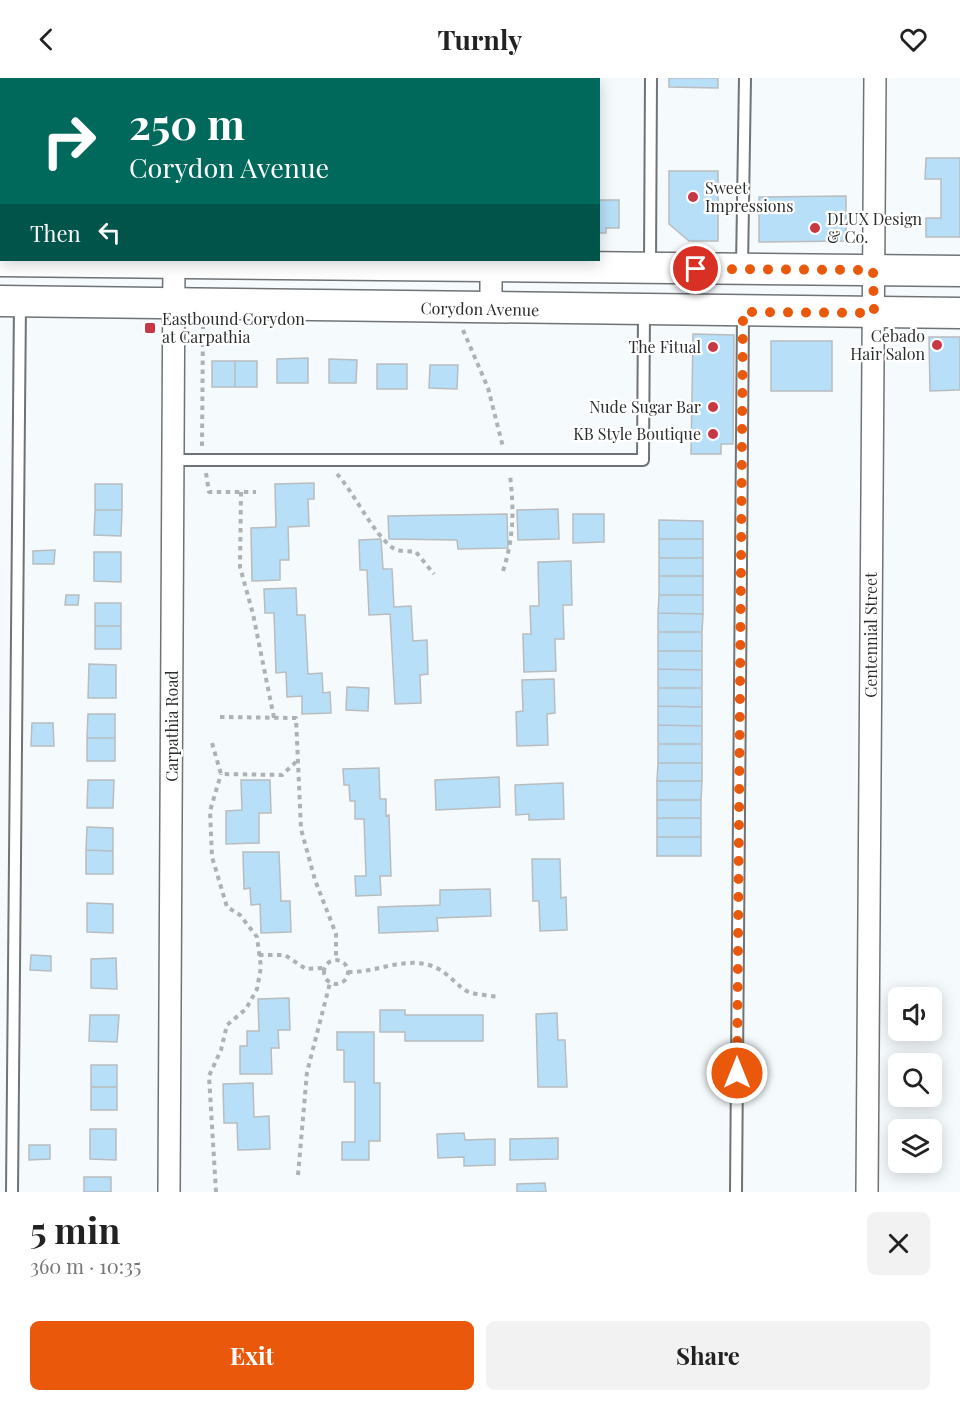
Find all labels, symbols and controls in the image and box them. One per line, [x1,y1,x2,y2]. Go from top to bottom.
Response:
text: Turnly [438,21,522,57]
icon: back [30,23,63,56]
icon: heart [897,23,930,56]
text: 250 m [129,95,245,151]
icon: right [30,102,108,180]
text: Corydon Avenue [129,149,329,185]
place label: Sweet Impressions [705,177,793,216]
marker: Sweet Impressions [686,190,700,204]
place label: DLUX Design & Co. [827,208,923,247]
icon: left [93,216,126,249]
text: Then [30,218,81,248]
marker: DLUX Design & Co. [808,221,822,235]
pin [670,243,721,294]
icon: arrive [679,252,712,285]
street label: Corydon Avenue [420,297,540,320]
place label: Eastbound Corydon at Carpathia [162,308,305,347]
marker: Eastbound Corydon at Carpathia [143,321,157,335]
place label: Cebado Hair Salon [850,325,925,364]
place label: The Fitual [628,336,701,357]
marker: Cebado Hair Salon [930,338,944,352]
marker: The Fitual [706,340,720,354]
place label: Nude Sugar Bar [589,396,701,417]
marker: Nude Sugar Bar [706,400,720,414]
place label: KB Style Boutique [573,423,701,444]
marker: KB Style Boutique [706,427,720,441]
street label: Centennial Street [860,572,881,698]
street label: Carpathia Road [161,670,182,782]
map controls [888,987,942,1173]
button: sound [888,987,942,1041]
position arrow [705,1041,769,1105]
button: search [888,1053,942,1107]
button: layers [888,1119,942,1173]
text: 5 min [30,1205,120,1253]
button: close [867,1212,930,1275]
text: 360 m · 10:35 [30,1252,141,1279]
button: Exit [30,1321,474,1390]
button: Share [486,1321,930,1390]

